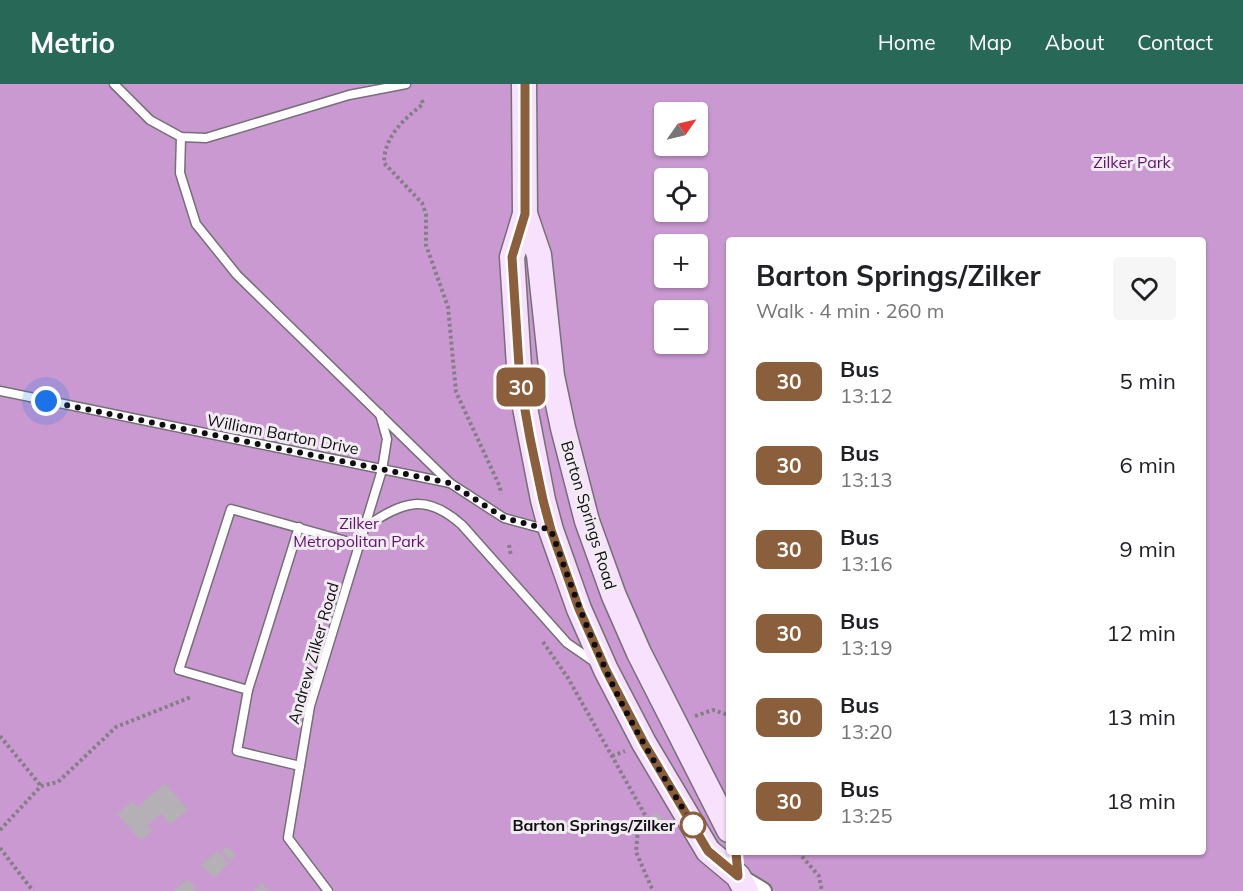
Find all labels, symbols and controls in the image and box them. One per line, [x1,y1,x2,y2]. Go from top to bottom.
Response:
text: Metrio [30,25,115,60]
text: Home [878,29,936,55]
text: Map [969,29,1012,55]
text: About [1045,29,1104,55]
text: Contact [1137,29,1213,55]
north arrow [654,102,708,156]
map controls [654,102,708,354]
park label: Zilker Park [1093,152,1172,172]
button: locate [654,168,708,222]
button: + [654,234,708,288]
button: heart [1113,257,1176,320]
text: Barton Springs/Zilker [756,258,1041,293]
text: Walk · 4 min · 260 m [756,298,944,323]
button: − [654,300,708,354]
text: Bus [840,355,879,383]
text: 5 min [1120,367,1176,395]
line badge: 30 [494,368,548,406]
text: 30 [776,368,802,394]
text: 30 [508,374,534,400]
text: 13:12 [840,383,893,408]
your location [31,386,61,416]
street label: William Barton Drive [205,409,361,459]
street label: Barton Springs Road [557,438,621,592]
text: Bus [840,439,879,467]
text: 6 min [1120,451,1176,479]
text: 30 [776,452,802,478]
text: 13:13 [840,467,893,492]
park label: Zilker Metropolitan Park [293,513,426,551]
text: Bus [840,523,879,551]
text: 9 min [1120,535,1176,563]
text: 30 [776,536,802,562]
text: 13:16 [840,551,893,576]
street label: Andrew Zilker Road [283,580,343,726]
text: Bus [840,607,879,635]
text: 12 min [1106,619,1176,647]
text: 30 [776,620,802,646]
text: 13:19 [840,635,893,660]
text: Bus [840,691,879,719]
text: 13 min [1106,703,1176,731]
text: 30 [776,704,802,730]
text: 13:20 [840,719,893,744]
text: Bus [840,775,879,803]
text: 18 min [1106,787,1176,815]
text: 30 [776,788,802,814]
text: 13:25 [840,803,893,828]
marker: Barton Springs/Zilker [680,812,706,838]
place label: Barton Springs/Zilker [512,815,676,835]

